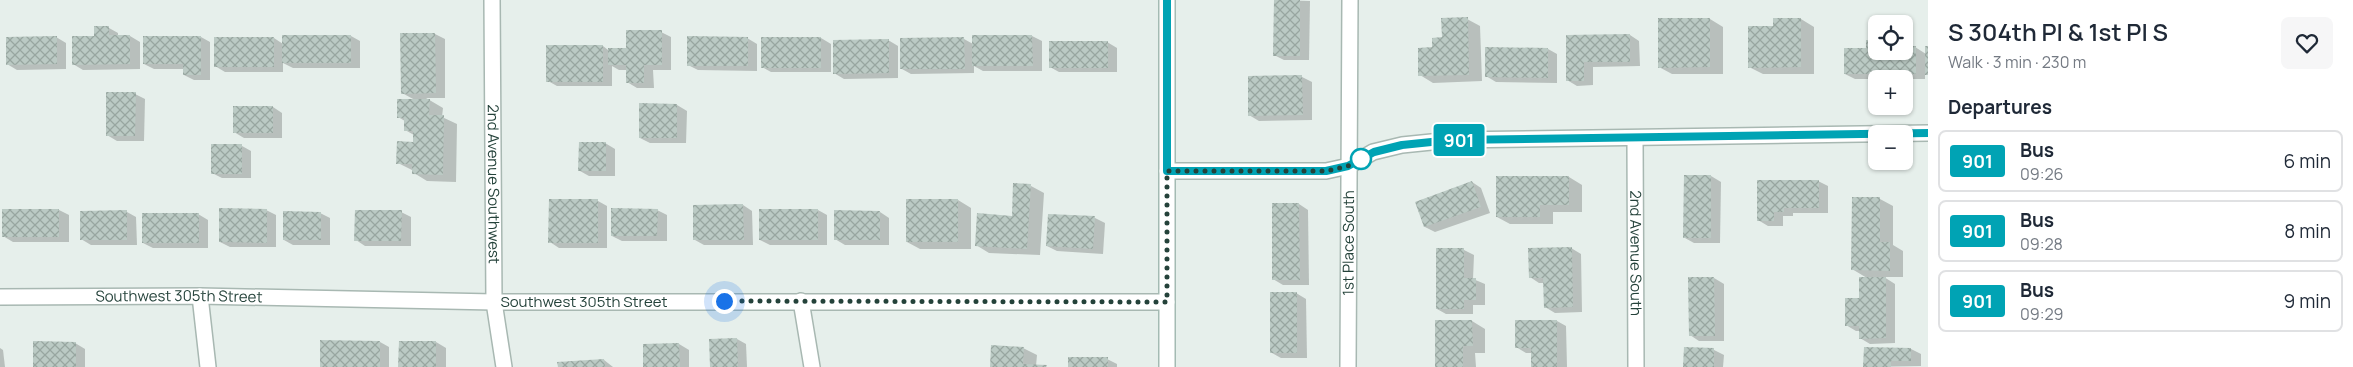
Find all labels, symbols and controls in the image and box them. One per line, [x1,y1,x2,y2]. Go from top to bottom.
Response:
map controls [1868,15,1913,170]
button: locate [1868,15,1913,60]
text: S 304th Pl & 1st Pl S [1948,15,2168,48]
button: heart [2281,17,2333,69]
text: Walk · 3 min · 230 m [1948,51,2086,73]
button: + [1868,70,1913,115]
text: Departures [1948,94,2052,120]
street label: 2nd Avenue Southwest [483,104,505,264]
line badge: 901 [1430,124,1488,156]
button: − [1868,125,1913,170]
text: 901 [1444,128,1474,152]
text: Bus [2020,137,2054,163]
unlabelled marker [1350,148,1372,170]
text: 6 min [2284,148,2331,174]
text: 901 [1962,149,1993,173]
text: 09:26 [2020,163,2064,185]
street label: 1st Place South [1337,190,1359,296]
street label: 2nd Avenue South [1625,190,1647,316]
text: Bus [2020,207,2054,233]
text: 8 min [2284,218,2331,244]
text: 901 [1962,219,1993,243]
text: 09:28 [2020,233,2063,255]
text: Bus [2020,277,2054,303]
street label: Southwest 305th Street [95,285,263,307]
text: 9 min [2284,288,2331,314]
your location [712,289,737,314]
text: 901 [1962,289,1993,313]
street label: Southwest 305th Street [500,291,667,312]
text: 09:29 [2020,303,2064,325]

